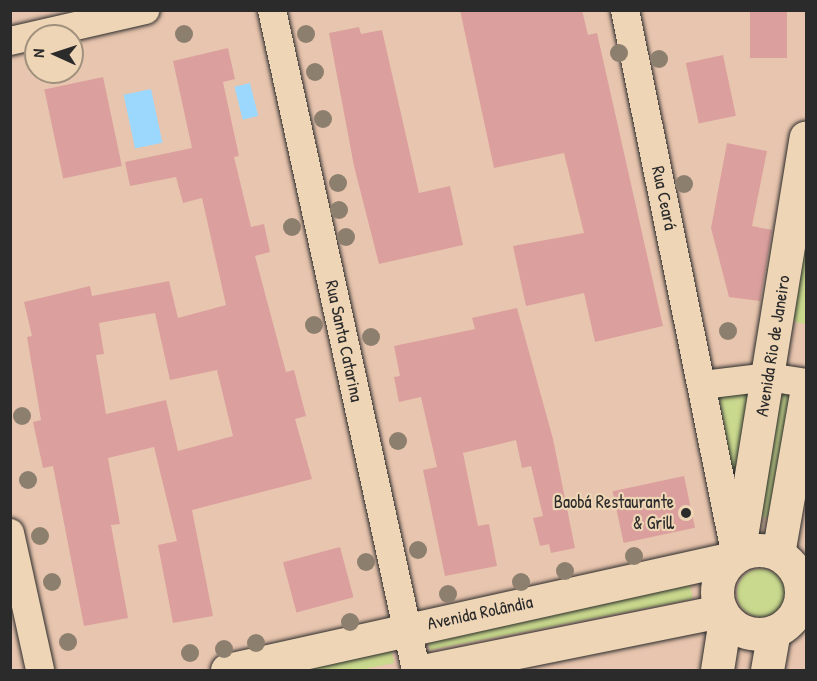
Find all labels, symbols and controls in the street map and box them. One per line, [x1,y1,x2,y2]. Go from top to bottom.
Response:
north arrow [24,24,84,84]
text: N [27,48,49,58]
street label: Rua Ceará [647,164,681,232]
street label: Avenida Rio de Janeiro [751,274,795,418]
street label: Rua Santa Catarina [321,278,367,404]
place label: Baobá Restaurante & Grill [554,492,674,534]
marker: Baobá Restaurante & Grill [679,506,693,520]
street label: Avenida Rolândia [425,591,535,635]

